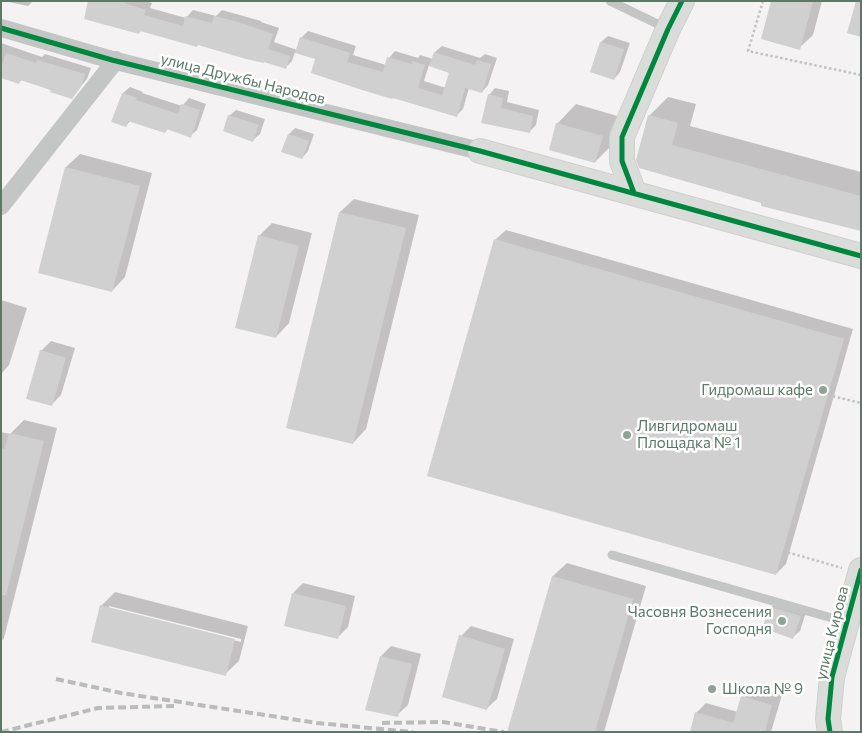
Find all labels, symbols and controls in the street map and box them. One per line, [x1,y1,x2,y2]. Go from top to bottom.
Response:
street label: улица Дружбы Народов [159,50,327,108]
place label: Гидромаш кафе [701,381,813,399]
marker: Гидромаш кафе [817,384,829,396]
place label: Ливгидромаш Площадка № 1 [637,417,741,452]
marker: Ливгидромаш Площадка № 1 [621,429,633,441]
street label: улица Кирова [812,584,852,682]
place label: Часовня Вознесения Господня [628,603,772,638]
marker: Часовня Вознесения Господня [776,615,788,627]
place label: Школа № 9 [722,680,803,698]
marker: Школа № 9 [706,683,718,695]

